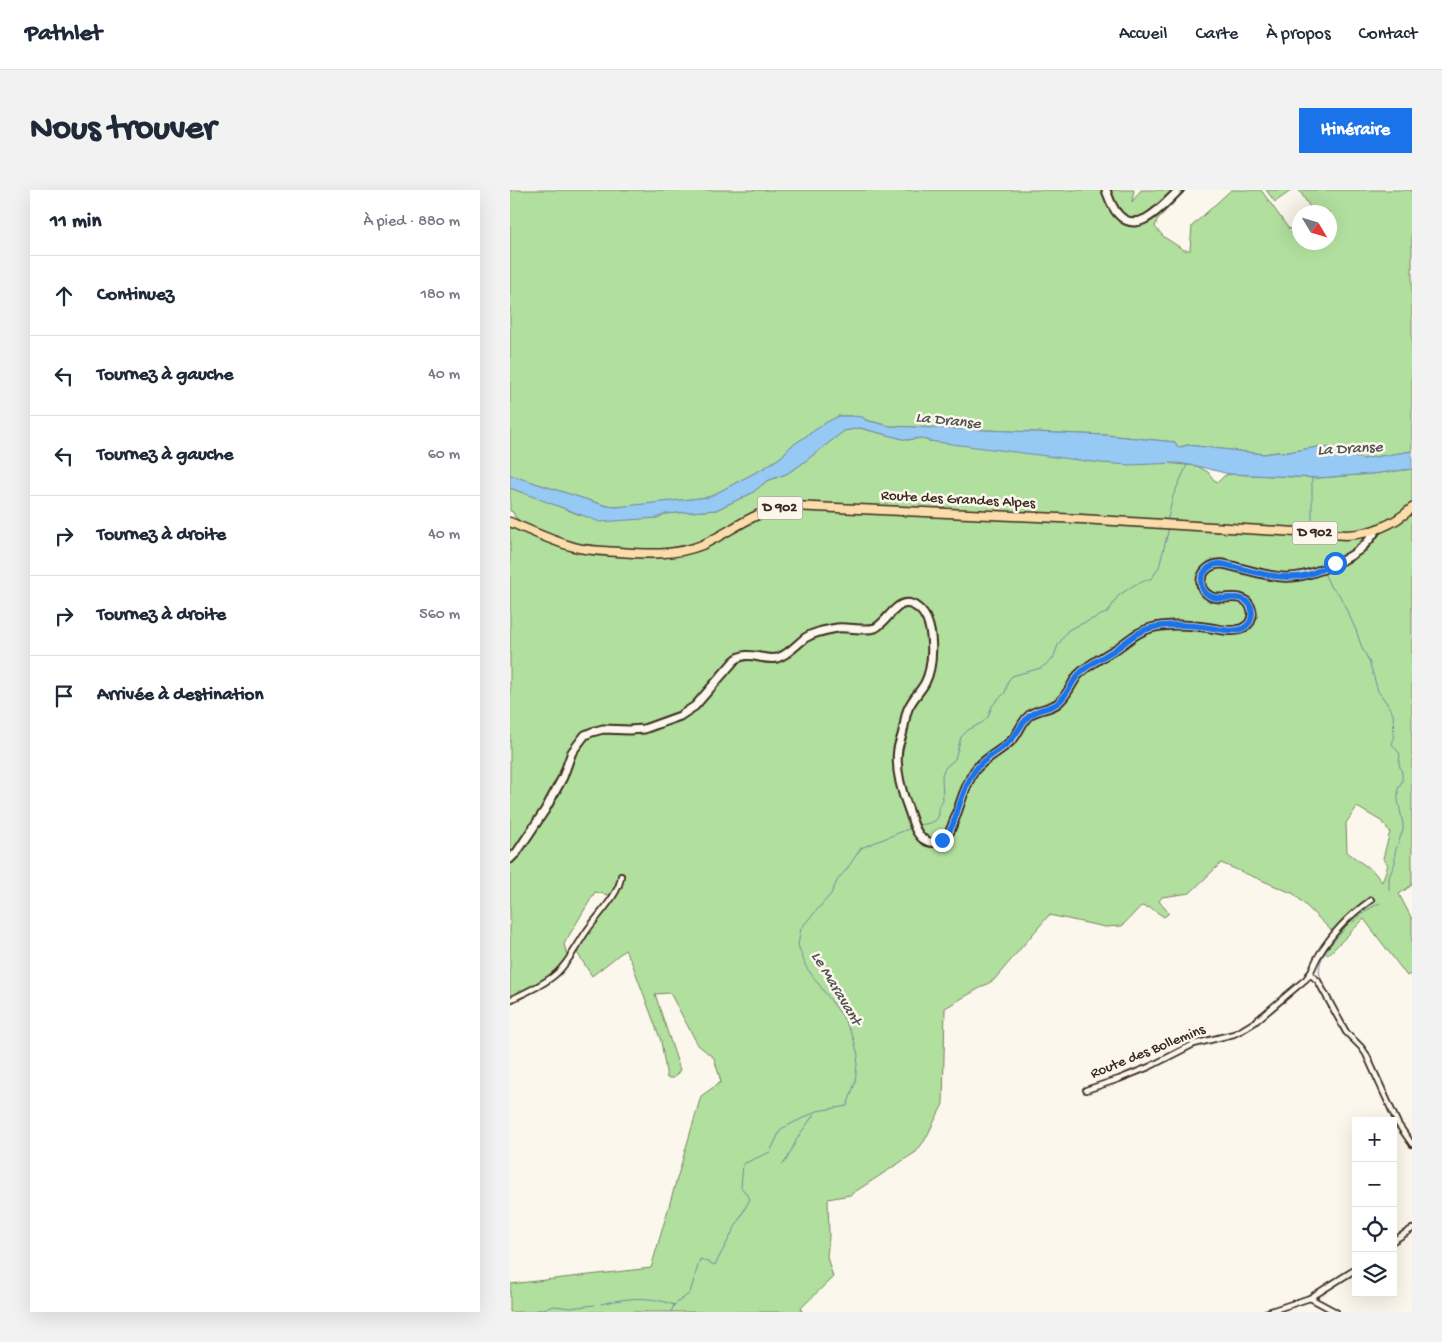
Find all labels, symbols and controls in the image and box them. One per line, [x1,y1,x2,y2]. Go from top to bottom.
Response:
text: Pathlet [25,20,102,49]
text: Accueil [1119,24,1167,45]
text: Carte [1195,24,1238,45]
text: À propos [1266,24,1331,45]
text: Contact [1359,24,1417,45]
button: Itinéraire [1299,108,1412,153]
text: Nous trouver [30,110,216,151]
north arrow [1292,205,1337,250]
text: 11 min [50,210,101,235]
text: À pied · 880 m [363,213,460,232]
icon: ahead [50,282,78,310]
text: Continuez [97,284,174,307]
text: 180 m [421,286,460,305]
icon: left [50,362,78,390]
text: Tournez à gauche [97,364,233,387]
text: 40 m [428,366,460,385]
water label: La Dranse [915,409,982,435]
water label: La Dranse [1317,439,1384,461]
icon: left [50,442,78,470]
text: Tournez à gauche [97,444,233,467]
text: 60 m [428,446,460,465]
street label: Route des Grandes Alpes [880,487,1036,513]
road number: D 902 [758,496,802,520]
icon: right [50,522,78,550]
road number: D 902 [1292,522,1338,544]
text: Tournez à droite [97,524,226,547]
text: 40 m [428,526,460,545]
route start [1324,552,1347,575]
icon: right [50,602,78,630]
text: Tournez à droite [97,604,226,627]
text: 560 m [419,606,460,625]
icon: arrive [50,682,78,710]
text: Arrivée à destination [97,684,263,707]
route end [931,829,954,852]
water label: Le Maravant [806,949,866,1031]
street label: Route des Bollemins [1088,1021,1208,1083]
map controls [1352,1117,1397,1297]
button: + [1352,1117,1397,1162]
button: − [1352,1162,1397,1207]
button: locate [1352,1207,1397,1252]
button: layers [1352,1252,1397,1297]

